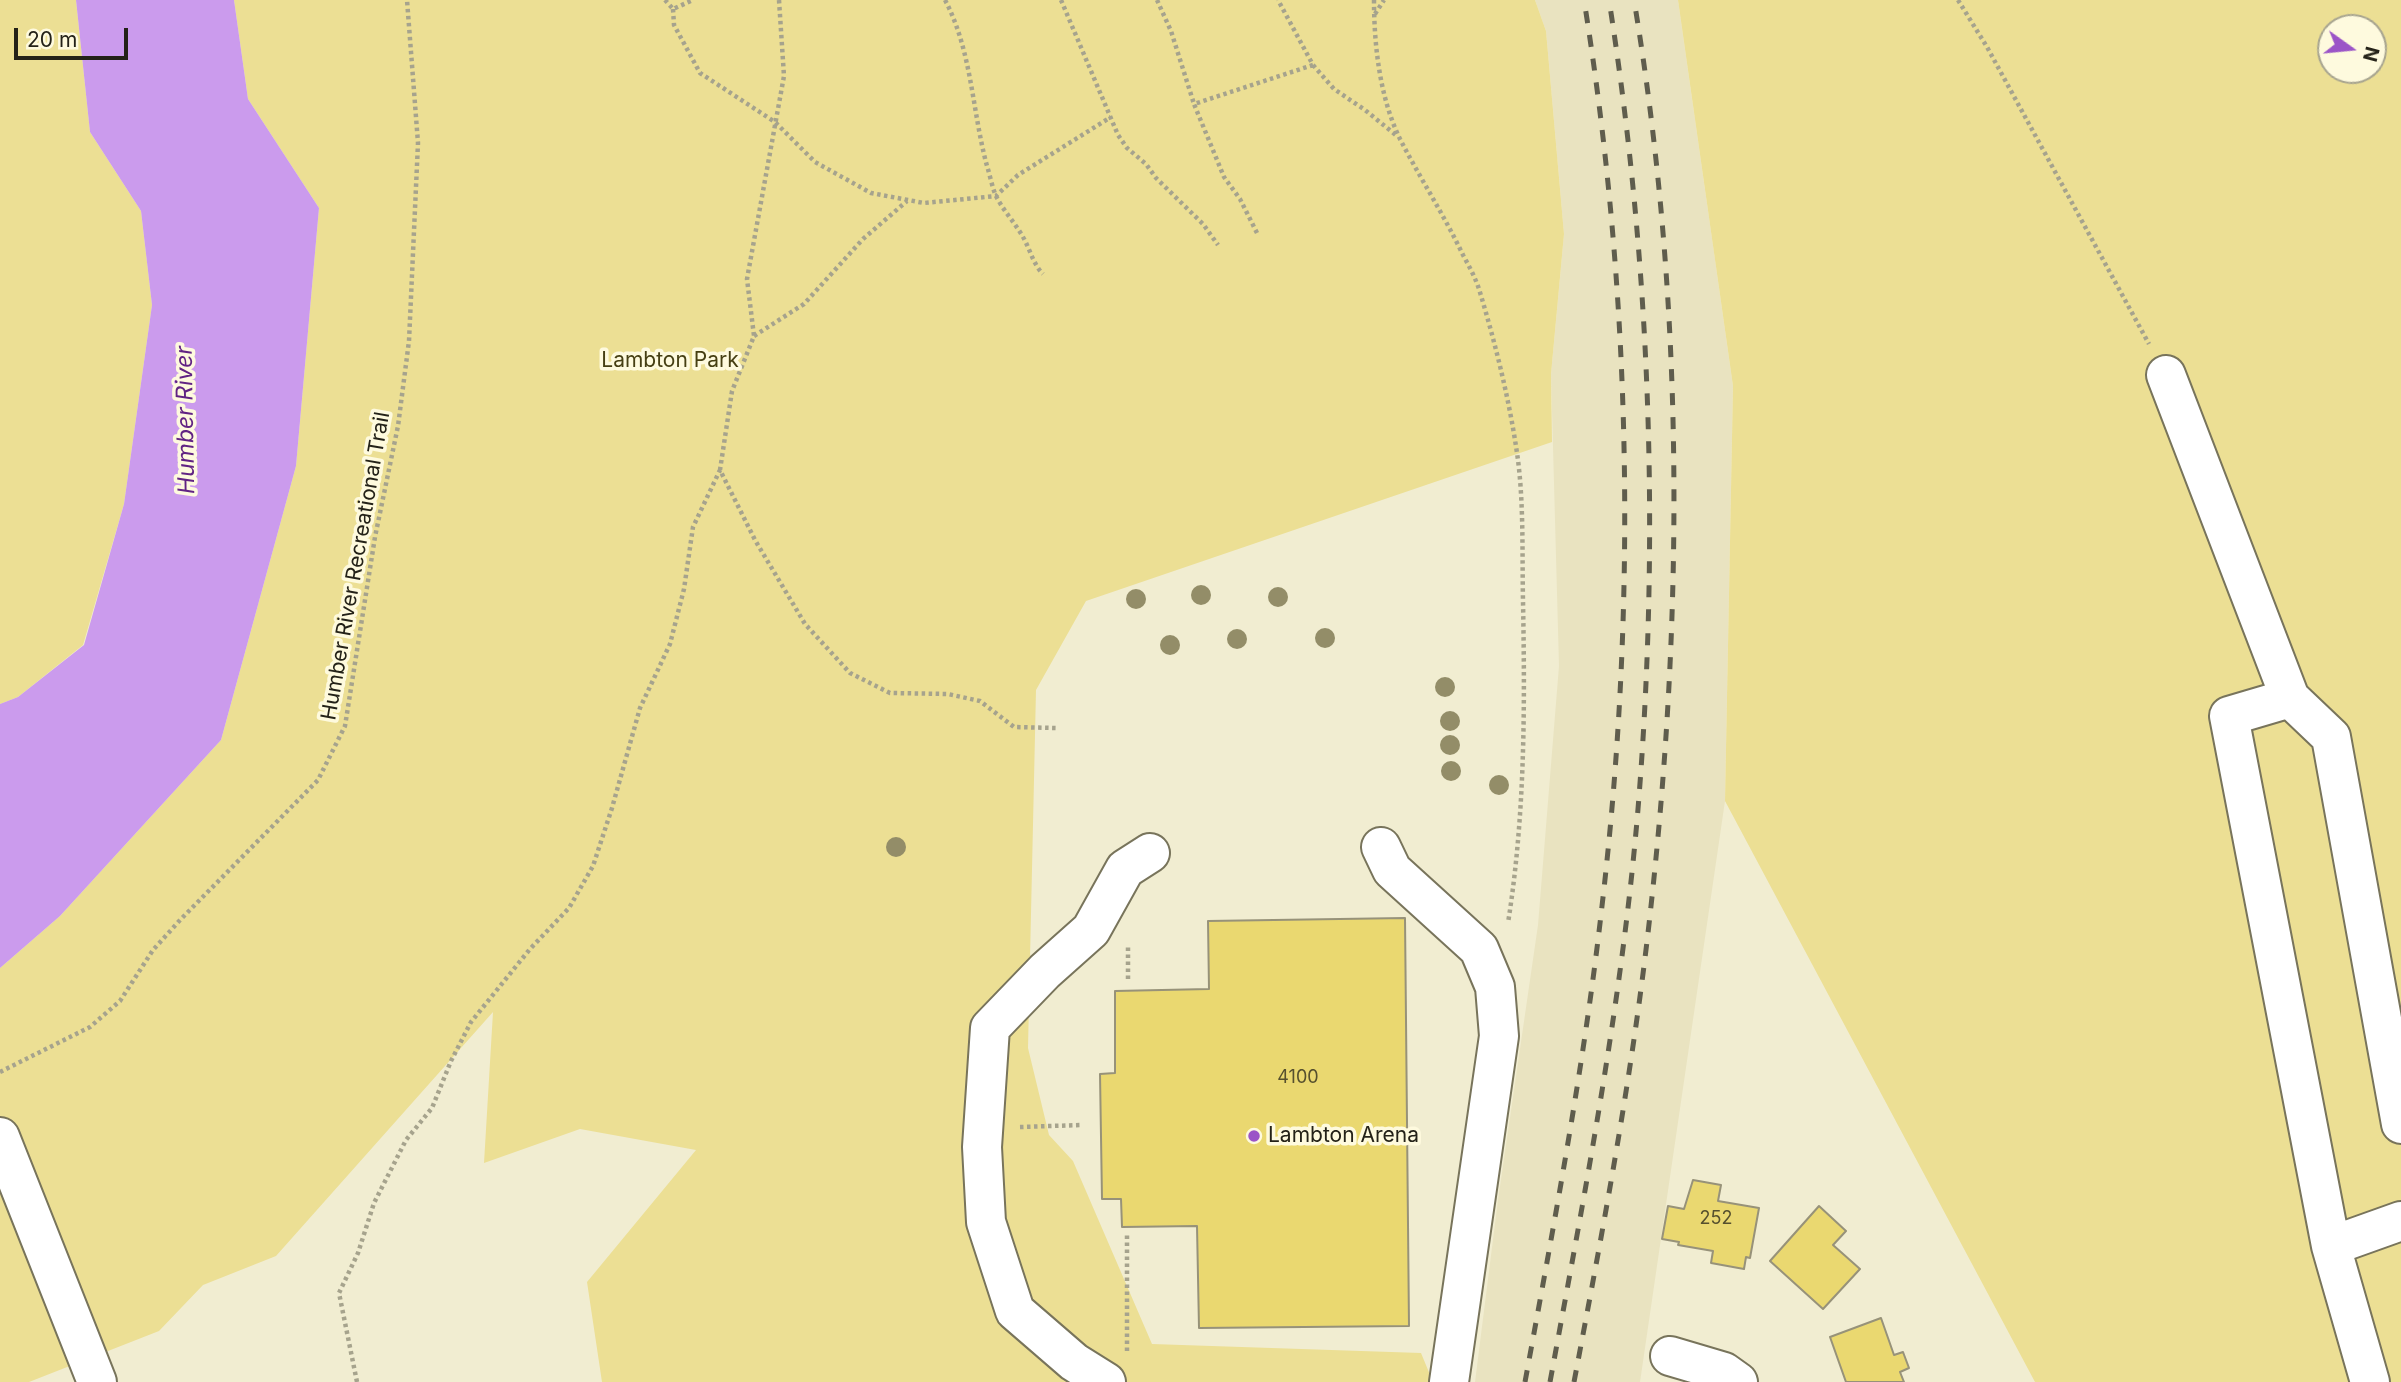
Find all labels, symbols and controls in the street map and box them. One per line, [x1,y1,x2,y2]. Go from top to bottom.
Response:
scale bar [18,14,131,58]
north arrow [2317,14,2387,84]
text: 20 m [27,27,77,52]
text: N [2358,44,2384,64]
water label: Humber River [171,346,201,494]
park label: Lambton Park [601,348,739,374]
street label: Humber River Recreational Trail [316,410,396,722]
house number: 4100 [1277,1067,1319,1089]
place label: Lambton Arena [1268,1123,1419,1149]
marker: Lambton Arena [1246,1128,1262,1144]
house number: 252 [1700,1208,1732,1230]

